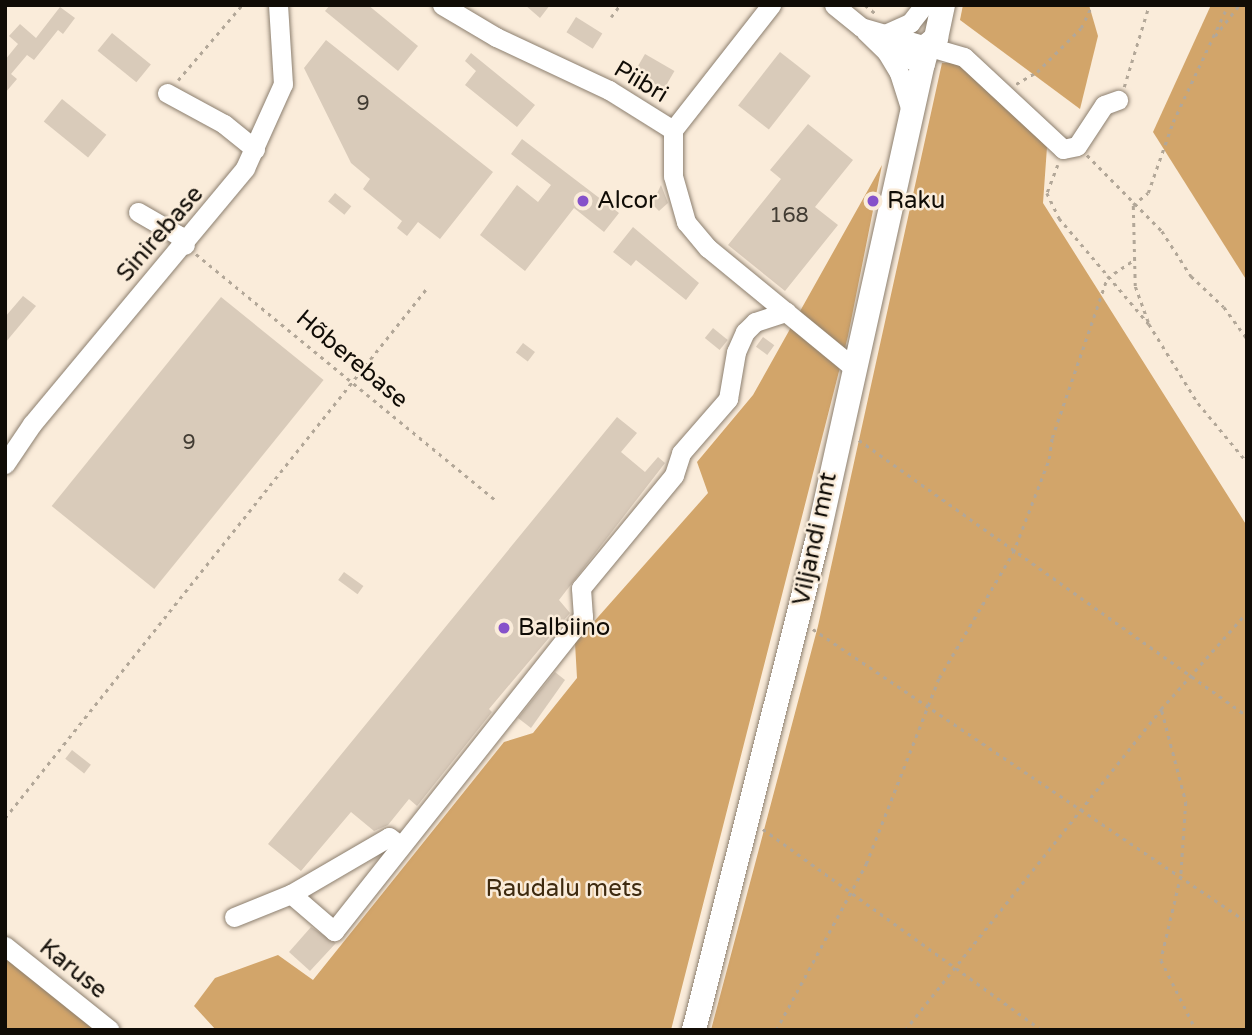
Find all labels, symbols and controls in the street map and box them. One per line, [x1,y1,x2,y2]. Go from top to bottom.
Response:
street label: Piibri [609,55,673,109]
house number: 9 [356,91,370,117]
street label: Sinirebase [111,180,209,288]
place label: Alcor [597,187,657,215]
place label: Raku [887,187,945,215]
marker: Alcor [575,193,591,209]
marker: Raku [865,193,881,209]
house number: 168 [769,203,809,229]
street label: Hõberebase [290,304,414,414]
house number: 9 [182,430,196,456]
street label: Viljandi mnt [787,470,843,608]
place label: Balbiino [518,614,610,642]
marker: Balbiino [496,620,512,636]
park label: Raudalu mets [486,875,642,903]
street label: Karuse [33,933,113,1005]

